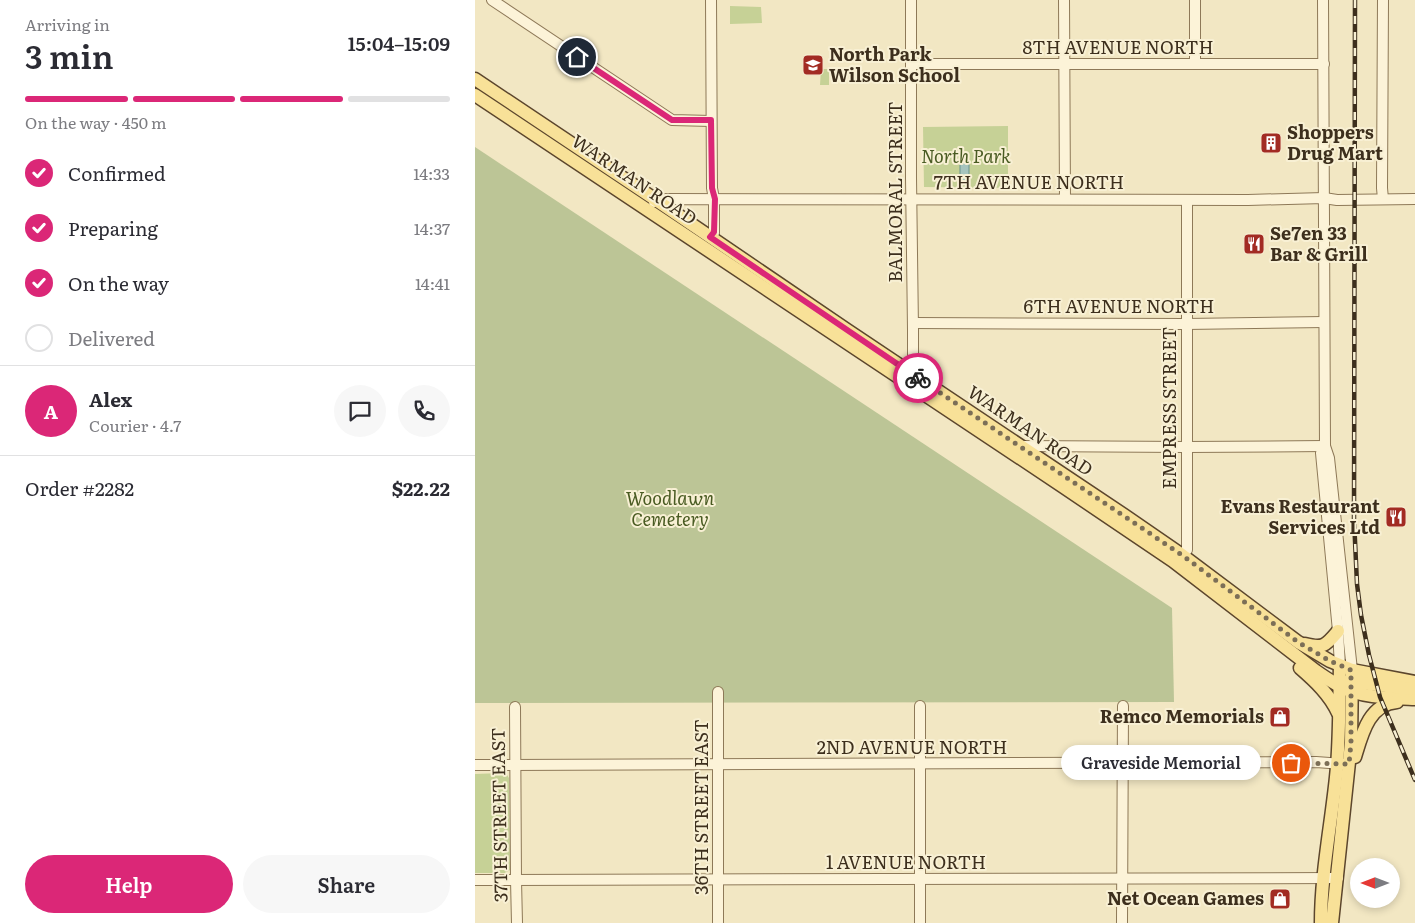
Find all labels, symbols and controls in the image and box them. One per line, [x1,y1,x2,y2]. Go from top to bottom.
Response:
text: Arriving in [25,12,110,36]
text: 15:04–15:09 [348,29,450,57]
text: 3 min [25,31,114,79]
street label: 8TH AVENUE NORTH [1022,33,1214,60]
pin [556,36,598,78]
place label: North Park Wilson School [829,40,960,88]
icon: home [563,43,591,71]
school or university icon: North Park Wilson School [801,53,825,77]
street label: BALMORAL STREET [881,101,908,283]
text: On the way · 450 m [25,110,167,134]
place label: Shoppers Drug Mart [1287,118,1383,166]
street label: WARMAN ROAD [567,127,703,231]
building icon: Shoppers Drug Mart [1259,131,1283,155]
park label: North Park [921,142,1011,169]
icon: check [25,159,53,187]
text: Confirmed [68,159,166,187]
text: 14:33 [413,161,450,185]
street label: 7TH AVENUE NORTH [934,168,1124,195]
icon: check [25,214,53,242]
text: Preparing [68,214,158,242]
text: 14:37 [414,216,450,240]
place label: Se7en 33 Bar & Grill [1270,219,1368,267]
restaurant icon: Se7en 33 Bar & Grill [1242,232,1266,256]
icon: check [25,269,53,297]
text: On the way [68,269,169,297]
text: 14:41 [415,271,450,295]
street label: 6TH AVENUE NORTH [1024,292,1214,319]
text: Delivered [68,324,155,352]
street label: EMPRESS STREET [1155,327,1182,489]
courier [893,353,943,403]
icon: bike [904,364,932,392]
street label: WARMAN ROAD [963,378,1099,482]
text: Alex [89,385,132,413]
button: chat [334,385,386,437]
button: phone [398,385,450,437]
text: A [44,397,58,425]
text: Courier · 4.7 [89,413,181,437]
text: Order #2282 [25,474,134,502]
text: $22.22 [392,474,450,502]
park label: Woodlawn Cemetery [626,484,714,532]
place label: Evans Restaurant Services Ltd [1221,492,1380,540]
restaurant icon: Evans Restaurant Services Ltd [1384,505,1408,529]
place label: Remco Memorials [1100,702,1264,729]
shop icon: Remco Memorials [1268,705,1292,729]
street label: 36TH STREET EAST [687,719,714,895]
street label: 37TH STREET EAST [483,727,514,903]
street label: 2ND AVENUE NORTH [817,733,1007,760]
pin [1270,742,1312,784]
callout: Graveside Memorial [1061,746,1261,780]
icon: bag [1277,749,1305,777]
text: Graveside Memorial [1081,750,1241,774]
street label: 1 AVENUE NORTH [826,848,986,875]
button: Help [25,855,233,913]
button: Share [243,855,450,913]
north arrow [1350,858,1400,908]
map controls [1350,858,1400,908]
place label: Net Ocean Games [1107,884,1264,911]
shop icon: Net Ocean Games [1268,887,1292,911]

